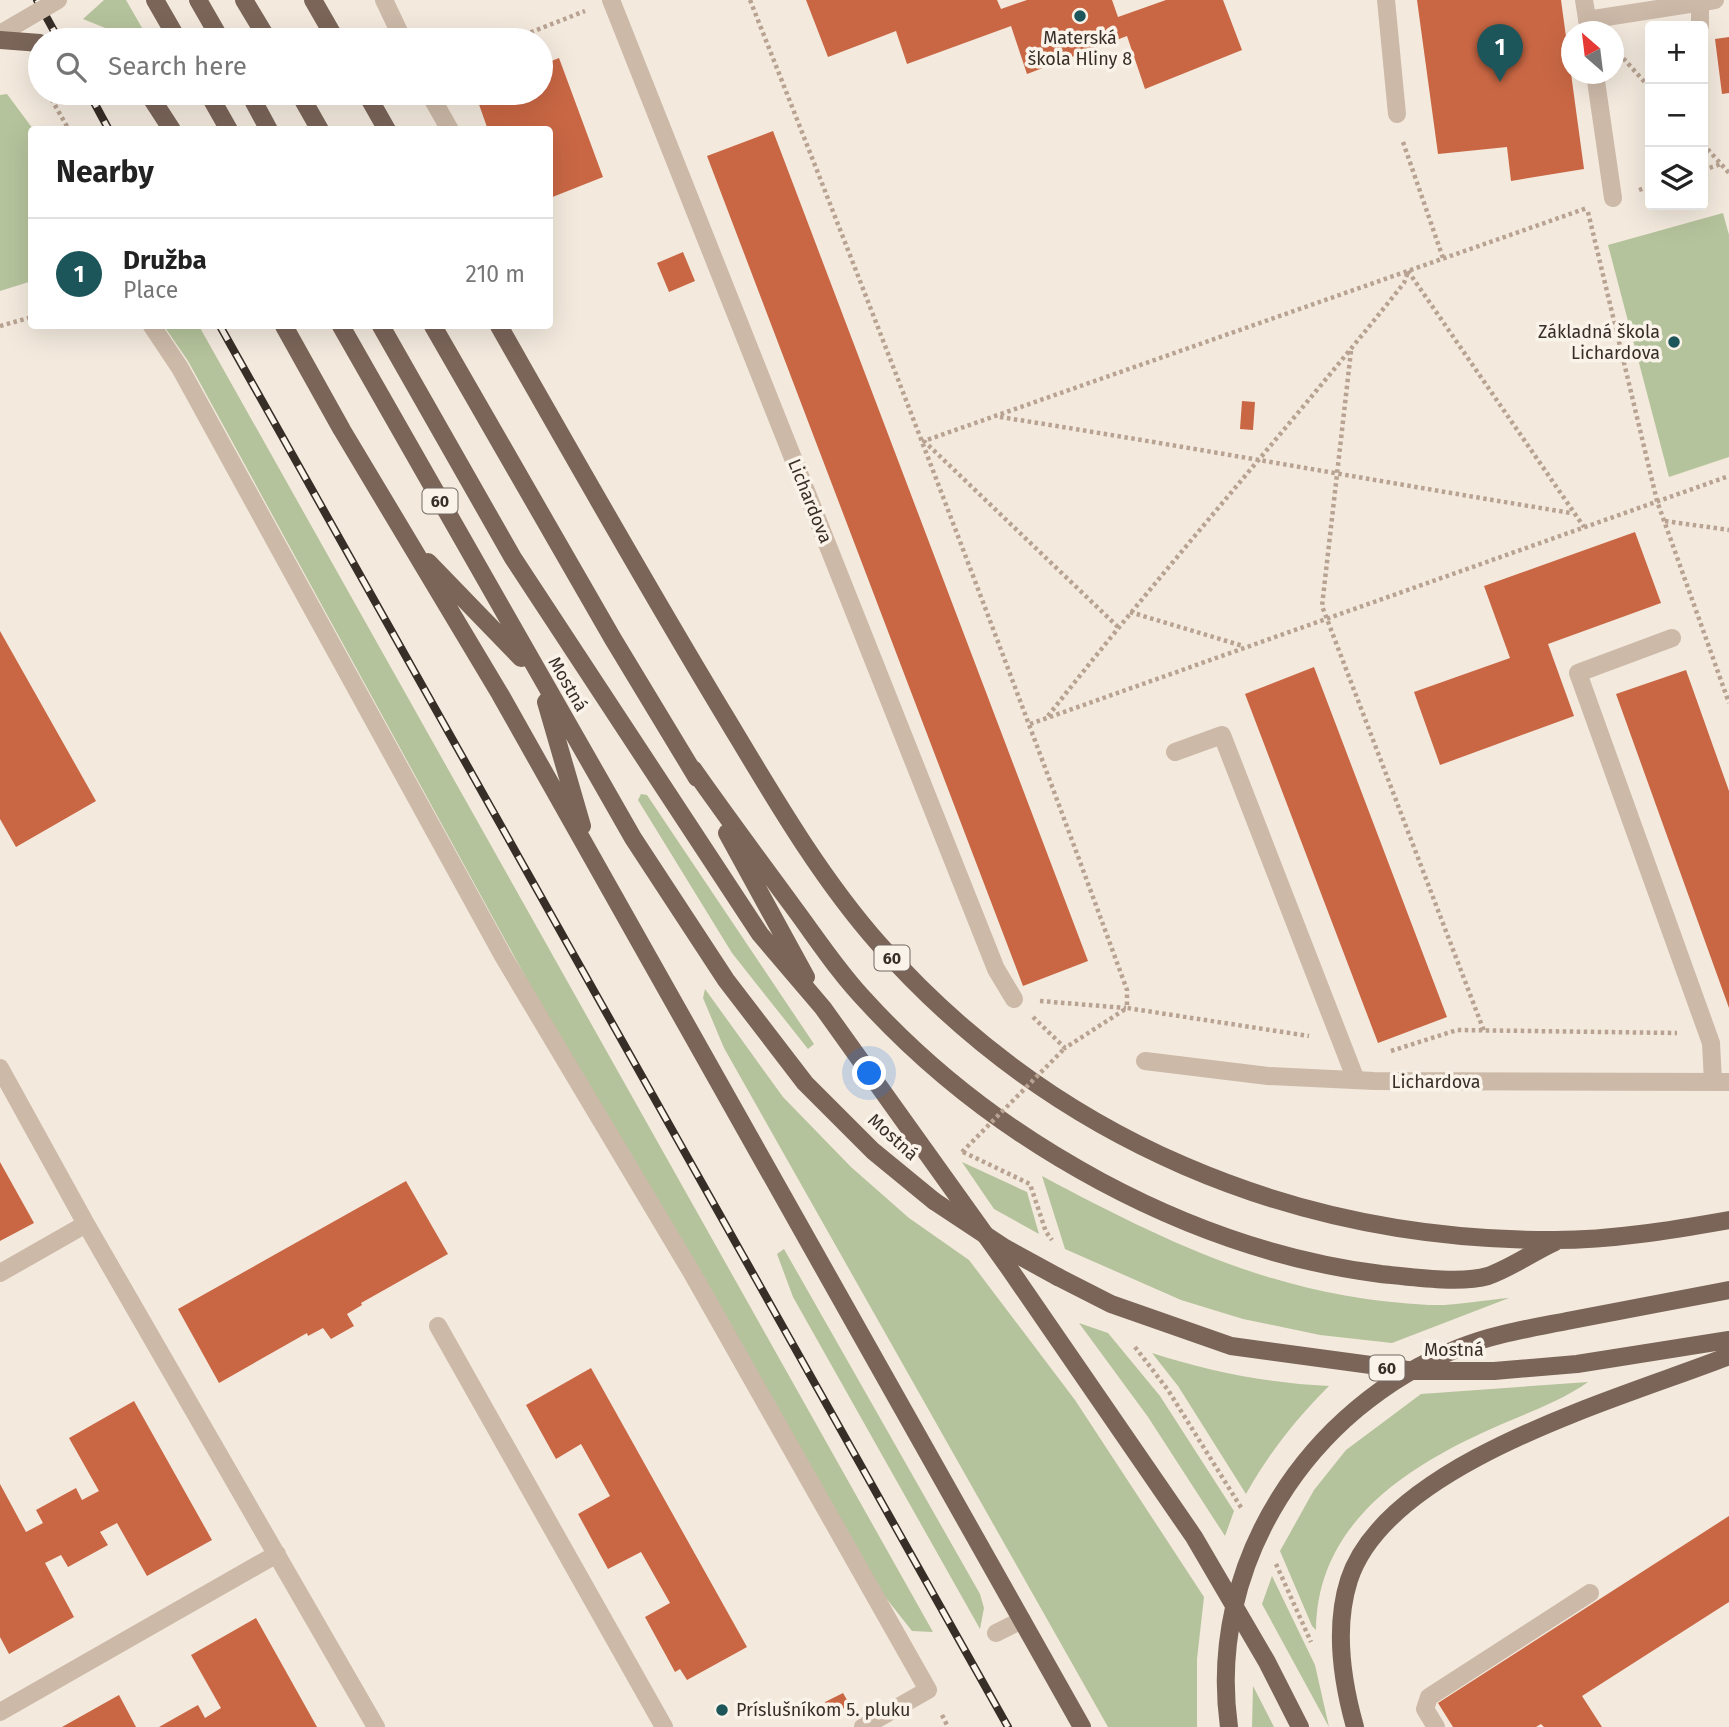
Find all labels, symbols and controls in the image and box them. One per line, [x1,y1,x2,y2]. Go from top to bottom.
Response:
marker: Materská škola Hliny 8 [1072,8,1088,24]
north arrow [1561,21,1624,84]
map controls [1645,21,1708,210]
button: + [1645,21,1708,84]
pin: 1 [1477,24,1523,82]
place label: Materská škola Hliny 8 [1028,27,1132,70]
search box [28,28,553,105]
icon: search [52,48,90,86]
text: Search here [108,51,247,82]
button: − [1645,84,1708,147]
button: layers [1645,147,1708,210]
text: Nearby [56,154,154,190]
text: Družba [123,245,207,276]
text: 1 [74,260,84,288]
text: 210 m [466,260,525,288]
text: Place [123,276,178,304]
place label: Základná škola Lichardova [1538,321,1660,364]
marker: Základná škola Lichardova [1666,334,1682,350]
street label: Lichardova [783,456,837,546]
road number: 60 [422,488,458,514]
street label: Mostná [544,653,592,715]
road number: 60 [874,946,910,970]
your location [852,1056,886,1090]
street label: Lichardova [1392,1071,1480,1093]
street label: Mostná [863,1109,923,1165]
street label: Mostná [1424,1339,1484,1361]
road number: 60 [1370,1356,1404,1380]
place label: Príslušníkom 5. pluku [736,1699,910,1721]
marker: Príslušníkom 5. pluku [714,1702,730,1718]

